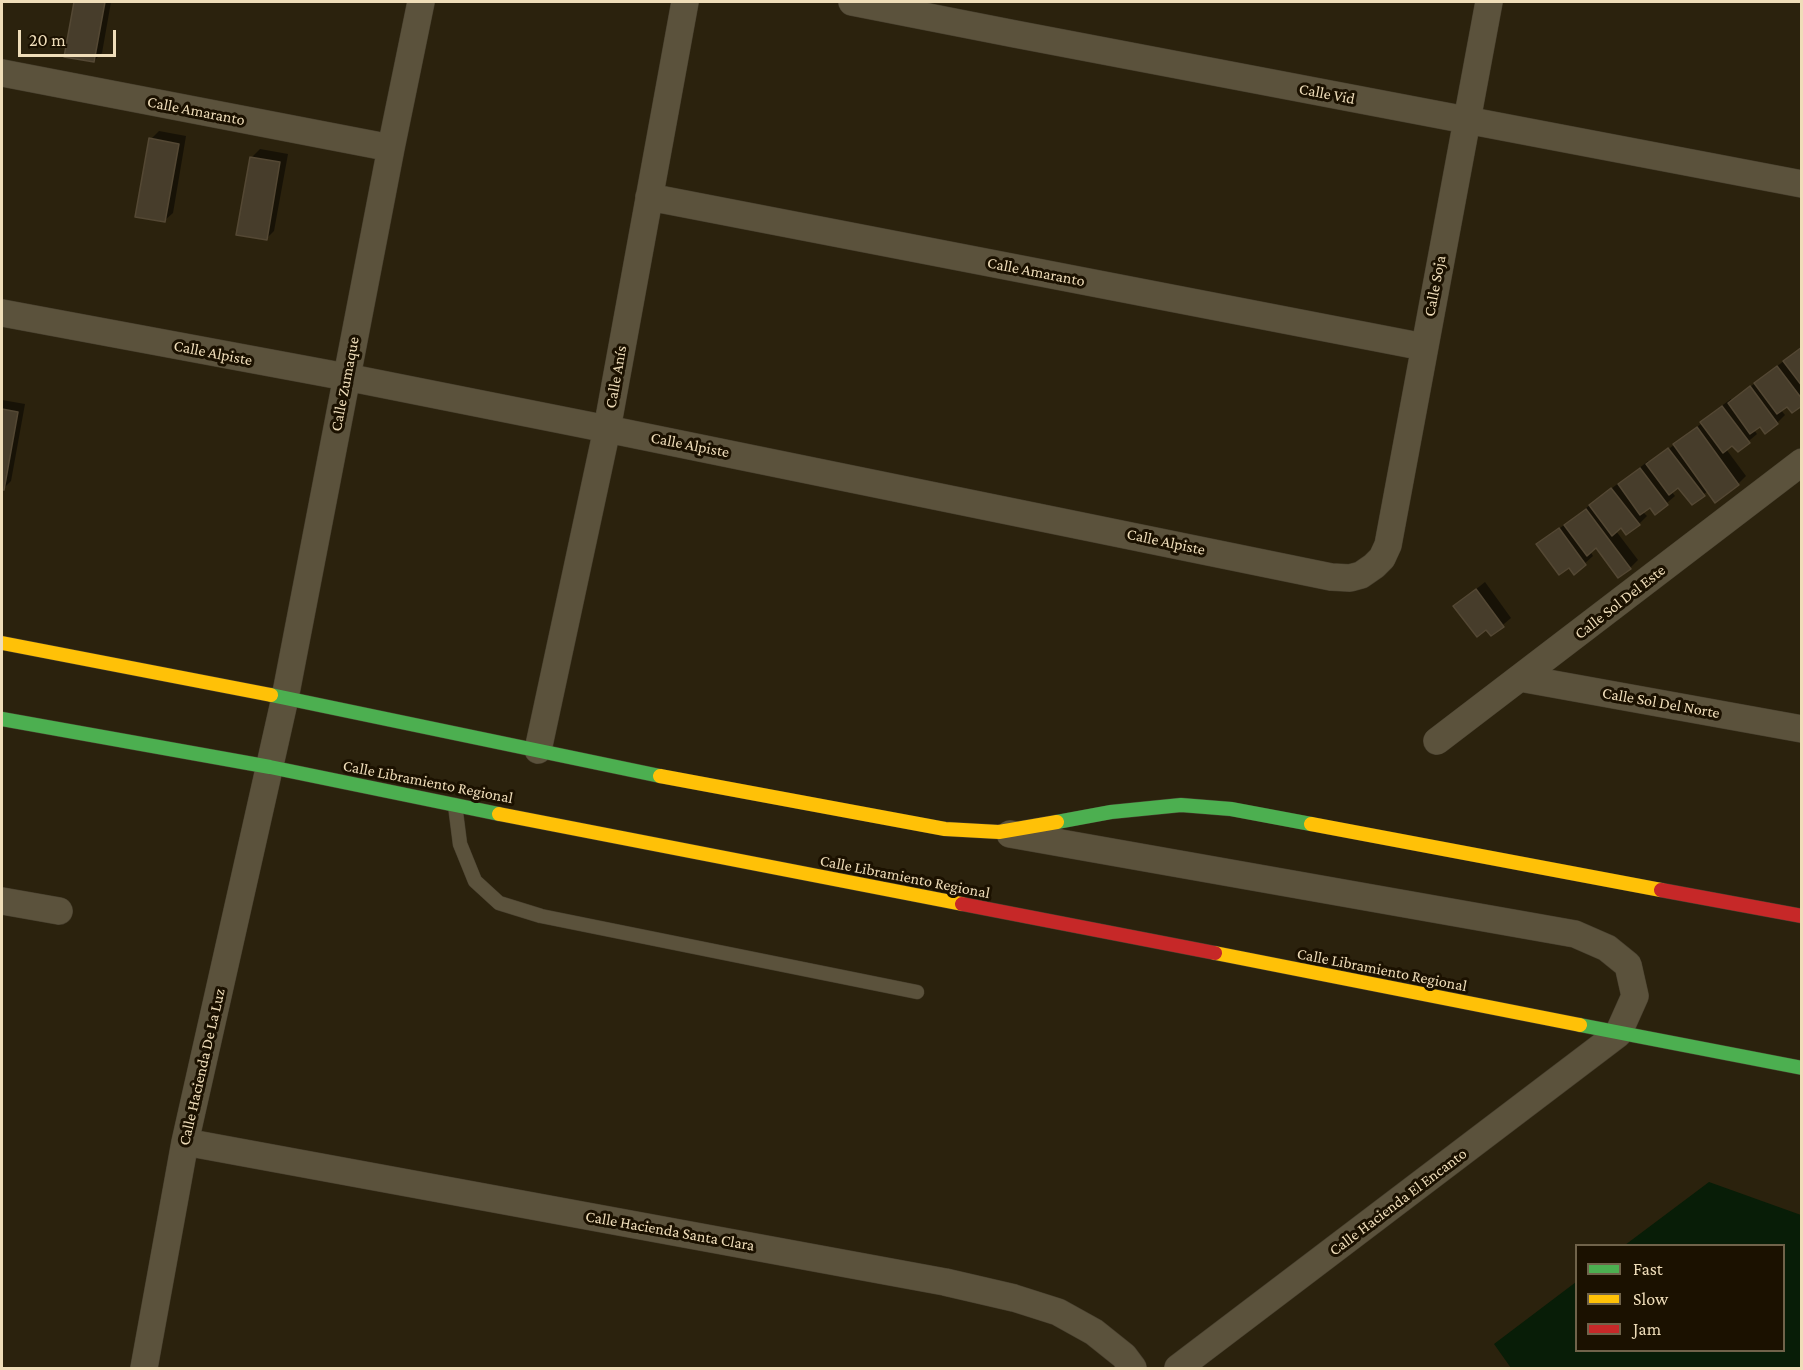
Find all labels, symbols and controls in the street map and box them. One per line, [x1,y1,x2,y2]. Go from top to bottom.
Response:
scale bar [21,18,118,56]
text: 20 m [29,30,66,50]
street label: Calle Vid [1297,79,1357,109]
street label: Calle Amaranto [146,92,246,130]
street label: Calle Amaranto [986,253,1086,291]
street label: Calle Soja [1420,254,1450,318]
street label: Calle Zumaque [326,335,364,433]
street label: Calle Alpiste [172,336,254,370]
street label: Calle Anís [601,344,631,410]
street label: Calle Alpiste [649,428,731,462]
street label: Calle Alpiste [1125,524,1207,560]
street label: Calle Sol Del Este [1571,561,1669,643]
street label: Calle Sol Del Norte [1601,683,1721,723]
street label: Calle Libramiento Regional [341,756,515,808]
street label: Calle Libramiento Regional [818,851,992,903]
street label: Calle Libramiento Regional [1295,944,1469,996]
street label: Calle Hacienda De La Luz [175,987,229,1147]
street label: Calle Hacienda El Encanto [1325,1144,1471,1260]
street label: Calle Hacienda Santa Clara [584,1207,756,1255]
legend [1575,1244,1785,1352]
text: Fast [1633,1259,1663,1279]
text: Slow [1633,1289,1668,1309]
text: Jam [1633,1319,1661,1339]

